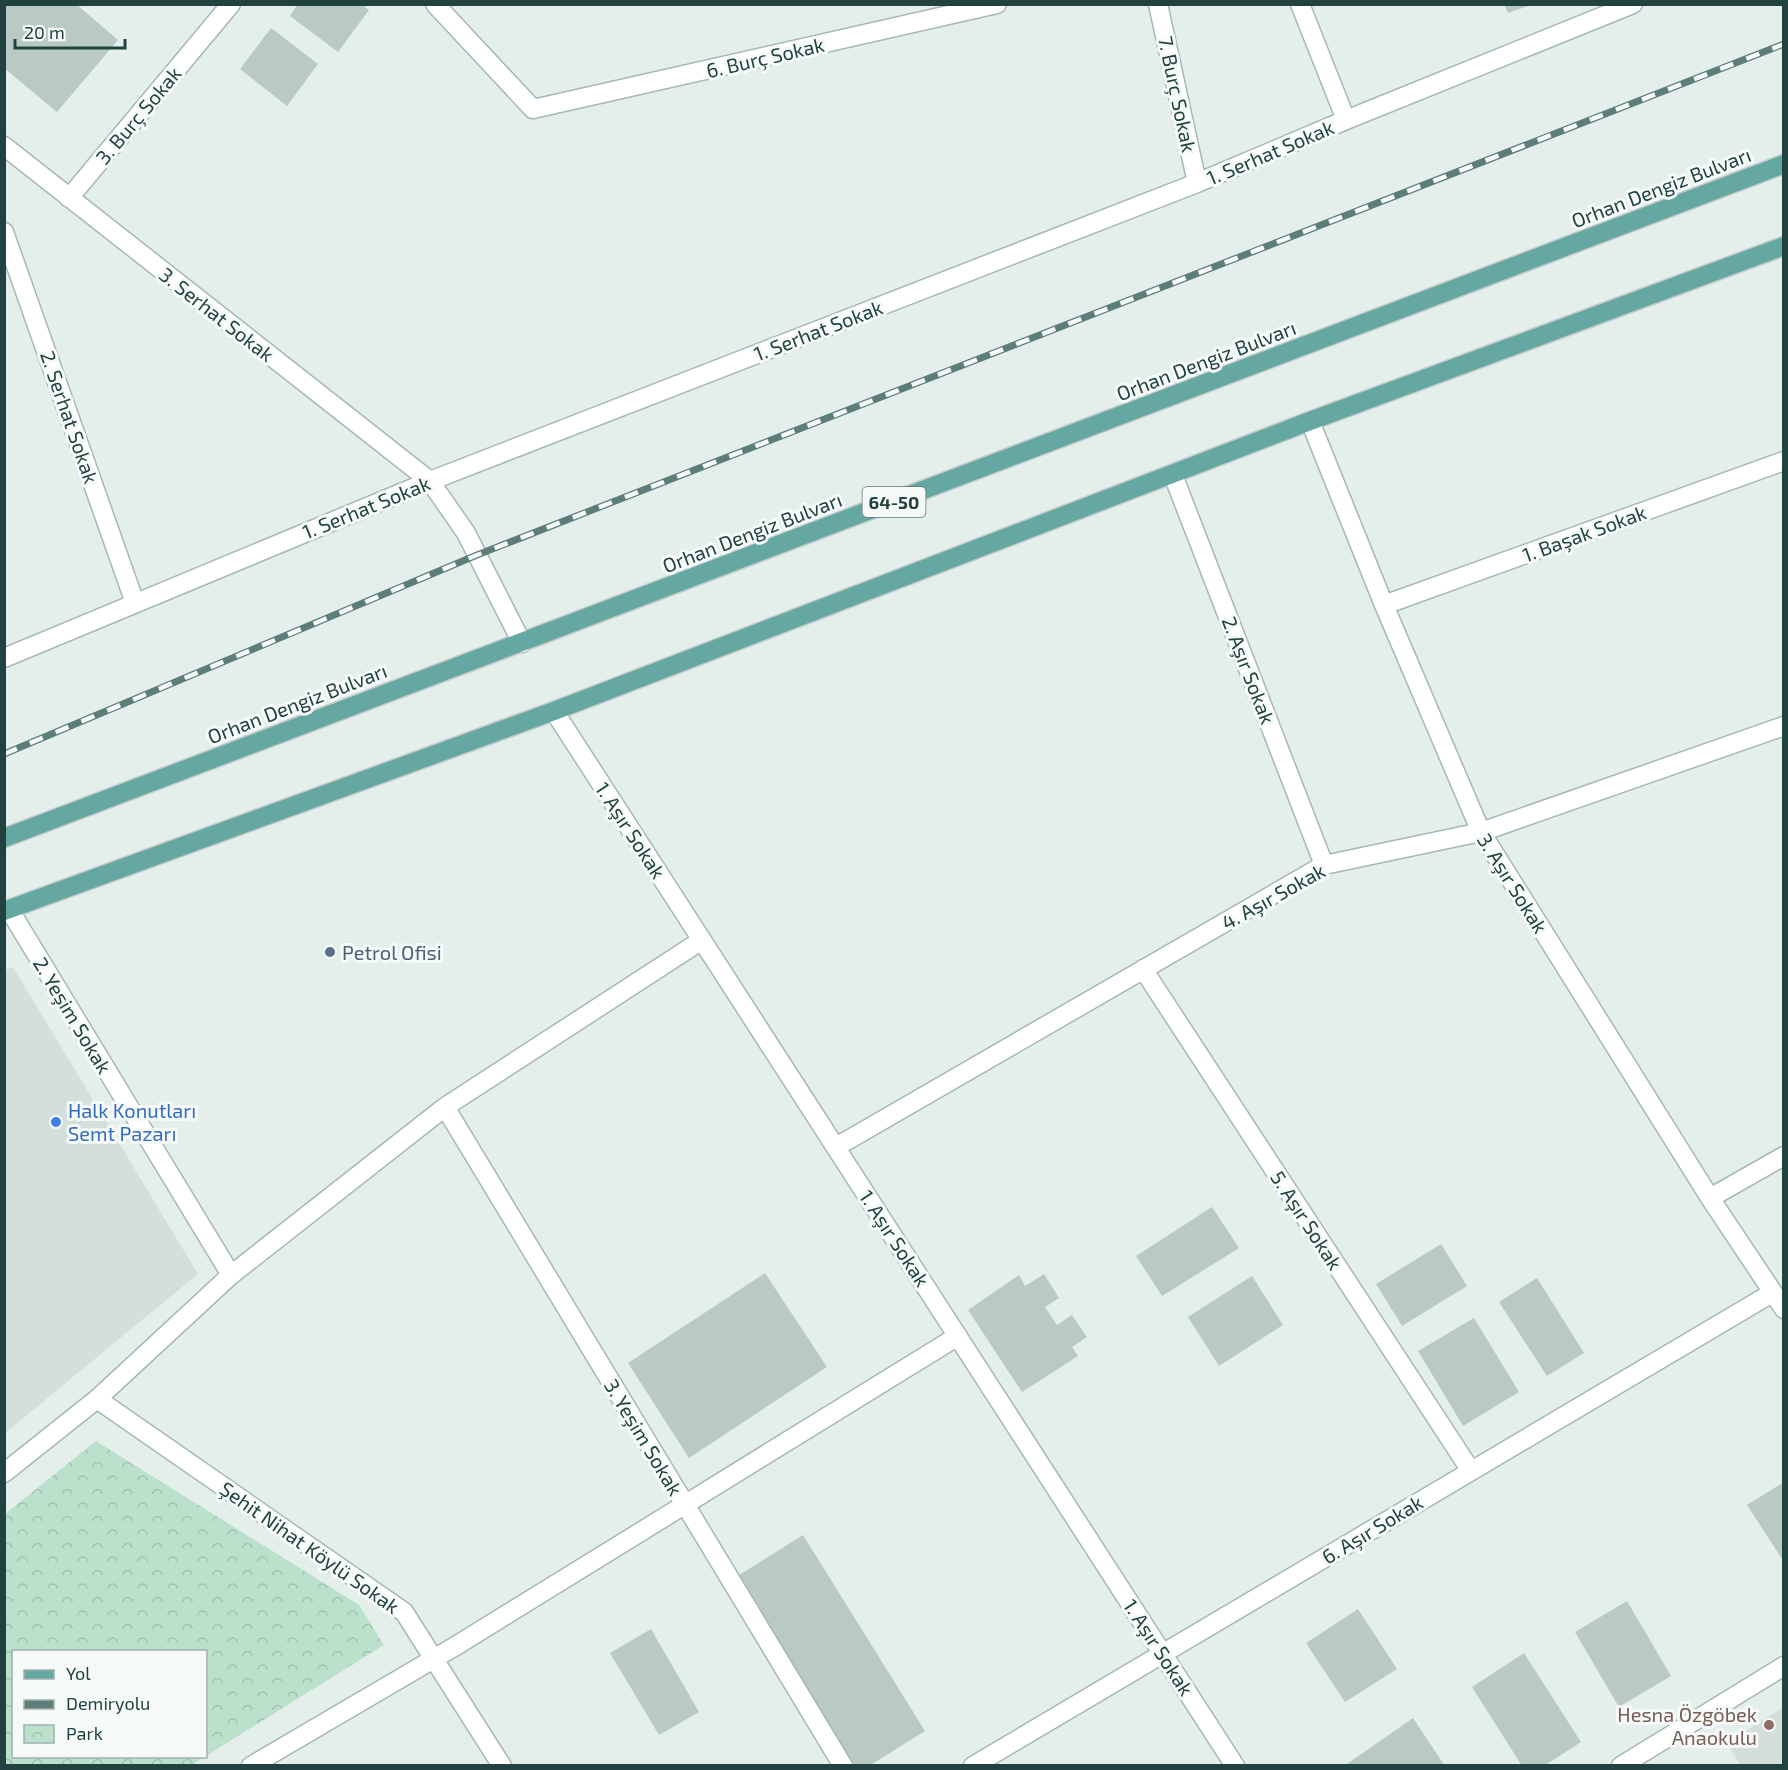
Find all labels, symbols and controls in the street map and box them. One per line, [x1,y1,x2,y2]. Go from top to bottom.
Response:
scale bar [15,12,124,50]
text: 20 m [24,21,65,43]
street label: 6. Burç Sokak [704,32,826,83]
street label: 7. Burç Sokak [1153,34,1202,154]
street label: 3. Burç Sokak [90,61,186,169]
street label: 1. Serhat Sokak [1203,114,1337,190]
street label: Orhan Dengiz Bulvarı [1568,142,1754,232]
street label: 3. Serhat Sokak [155,262,279,366]
street label: 1. Serhat Sokak [750,295,886,365]
street label: Orhan Dengiz Bulvarı [1113,315,1299,405]
street label: 2. Serhat Sokak [36,347,104,487]
street label: 1. Serhat Sokak [299,470,433,544]
street label: Orhan Dengiz Bulvarı [659,487,845,577]
road number: 64-50 [862,487,926,517]
street label: 1. Başak Sokak [1519,500,1649,567]
street label: 2. Aşır Sokak [1217,613,1281,728]
street label: Orhan Dengiz Bulvarı [204,658,390,748]
street label: 1. Aşır Sokak [590,777,671,883]
street label: 3. Aşır Sokak [1472,829,1553,938]
street label: 4. Aşır Sokak [1217,858,1329,935]
place label: Petrol Ofisi [342,940,442,964]
marker: Petrol Ofisi [323,945,337,959]
street label: 2. Yeşim Sokak [28,952,117,1078]
place label: Halk Konutları Semt Pazarı [68,1098,196,1145]
marker: Halk Konutları Semt Pazarı [49,1115,63,1129]
street label: 5. Aşır Sokak [1265,1166,1348,1274]
street label: 1. Aşır Sokak [854,1185,935,1291]
street label: 3. Yeşim Sokak [599,1374,688,1500]
street label: Şehit Nihat Köylü Sokak [215,1476,404,1619]
street label: 6. Aşır Sokak [1317,1489,1427,1569]
street label: 1. Aşır Sokak [1118,1594,1199,1700]
legend [12,1650,207,1758]
text: Yol [66,1662,91,1684]
text: Demiryolu [66,1692,150,1714]
place label: Hesna Özgöbek Anaokulu [1617,1702,1757,1749]
marker: Hesna Özgöbek Anaokulu [1762,1718,1776,1732]
text: Park [66,1722,103,1744]

